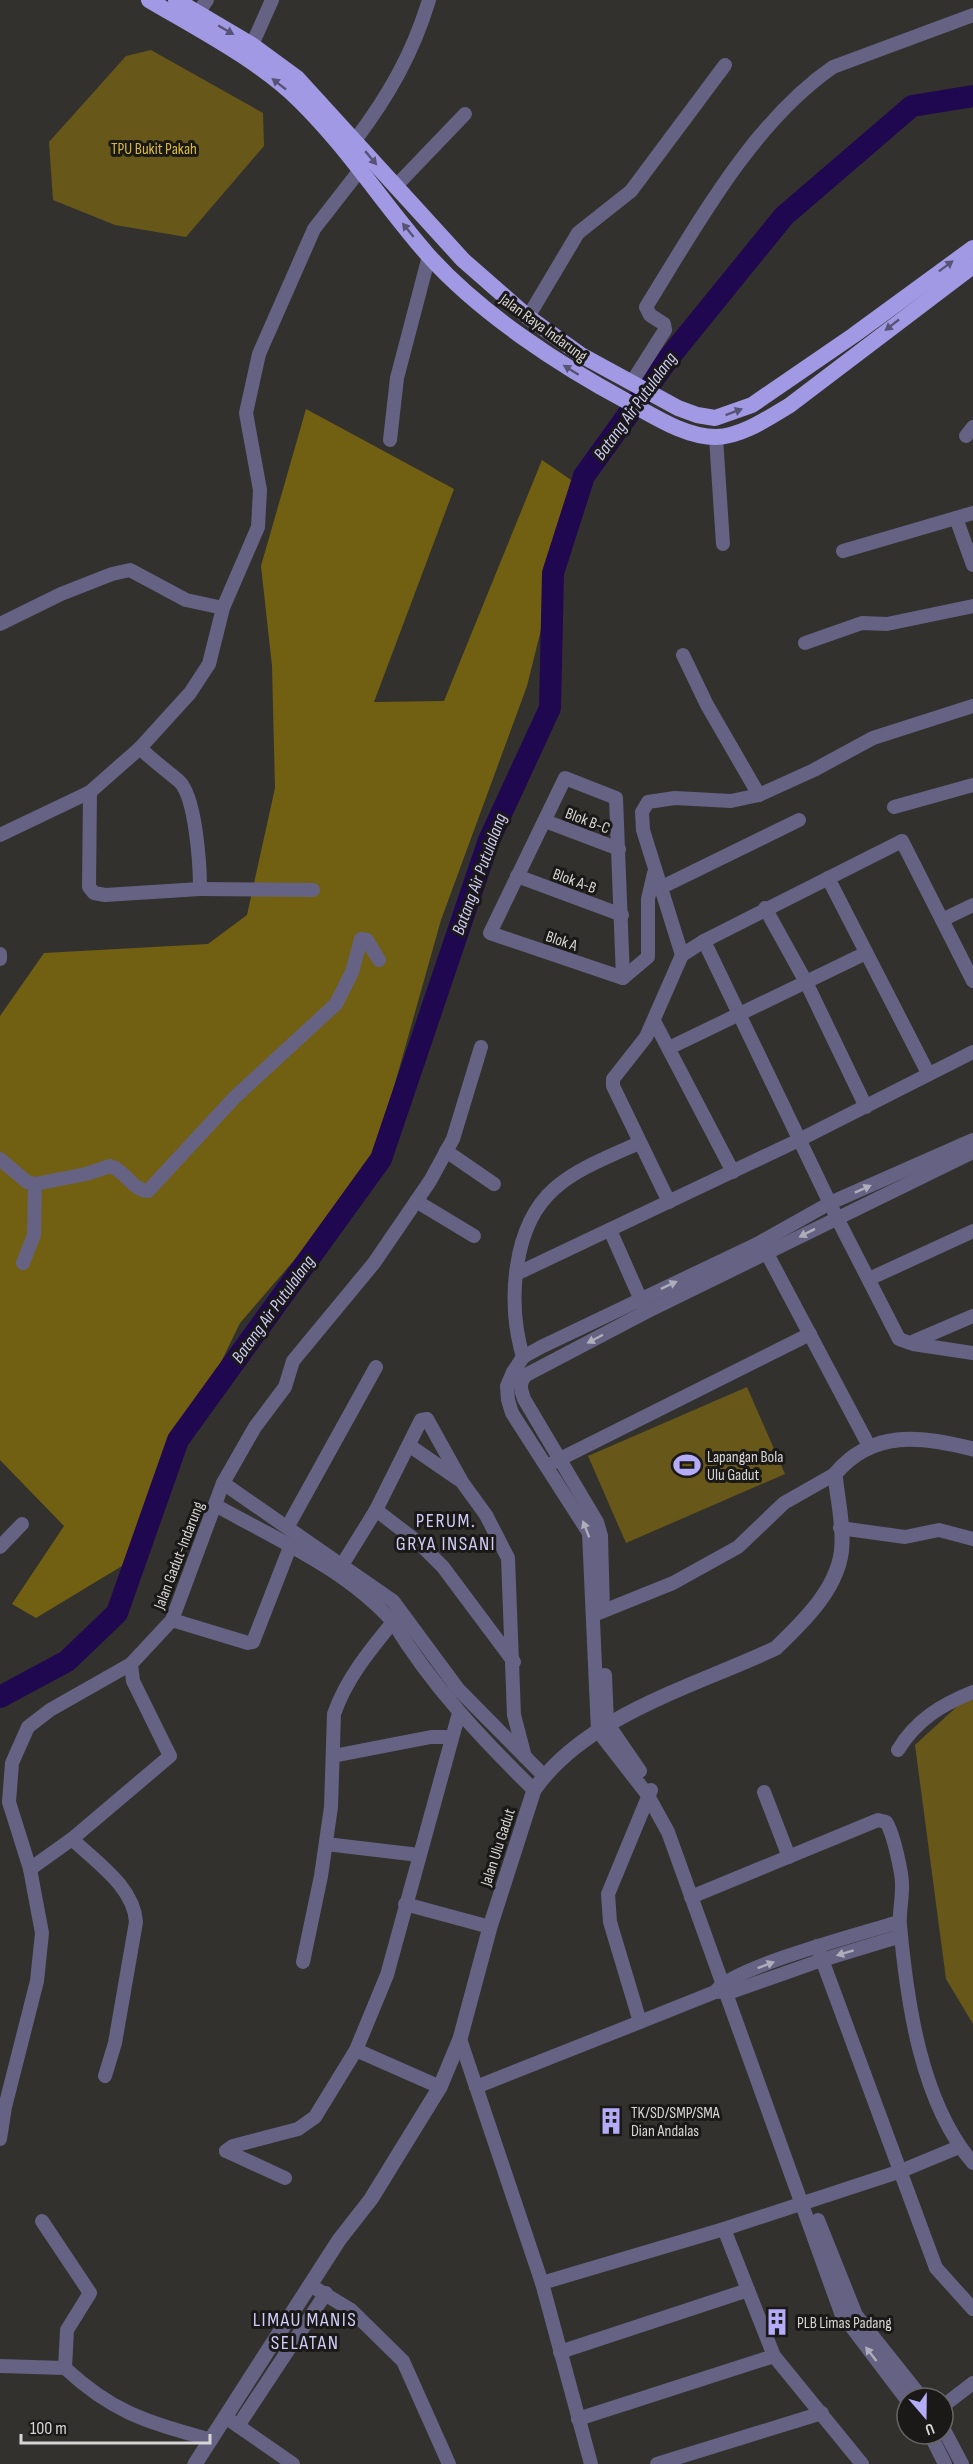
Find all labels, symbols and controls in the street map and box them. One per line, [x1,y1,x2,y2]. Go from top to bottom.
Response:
one-way arrow [218,25,234,36]
one-way arrow [272,78,288,90]
park label: TPU Bukit Pakah [111,140,197,159]
one-way arrow [365,150,378,166]
one-way arrow [401,222,414,238]
one-way arrow [939,261,954,273]
street label: Jalan Raya Indarung [495,290,590,366]
one-way arrow [884,319,900,332]
water label: Batang Air Putulalang [589,348,682,464]
one-way arrow [563,365,579,376]
one-way arrow [725,407,743,416]
street label: Blok B-C [563,804,613,839]
water label: Batang Air Putulalang [448,810,511,938]
street label: Blok A-B [550,865,599,898]
street label: Blok A [543,927,580,956]
one-way arrow [854,1184,872,1194]
one-way arrow [798,1228,815,1238]
water label: Batang Air Putulalang [227,1251,320,1367]
one-way arrow [661,1280,678,1289]
one-way arrow [586,1334,603,1344]
place label: Lapangan Bola Ulu Gadut [707,1448,783,1485]
sports icon: Lapangan Bola Ulu Gadut [672,1450,702,1480]
street label: Jalan Gadut-Indarung [150,1499,209,1613]
district label: PERUM. GRYA INSANI [396,1509,496,1556]
one-way arrow [581,1520,590,1538]
street label: Jalan Ulu Gadut [477,1806,520,1890]
one-way arrow [836,1949,854,1958]
one-way arrow [757,1960,775,1970]
place label: TK/SD/SMP/SMA Dian Andalas [631,2104,720,2141]
building icon: TK/SD/SMP/SMA Dian Andalas [596,2106,626,2136]
building icon: PLB Limas Padang [762,2307,792,2337]
district label: LIMAU MANIS SELATAN [253,2308,357,2355]
place label: PLB Limas Padang [797,2314,892,2333]
one-way arrow [865,2346,877,2361]
north arrow [895,2386,955,2446]
scale bar [21,2407,210,2445]
text: 100 m [30,2418,67,2439]
text: U [922,2418,937,2439]

